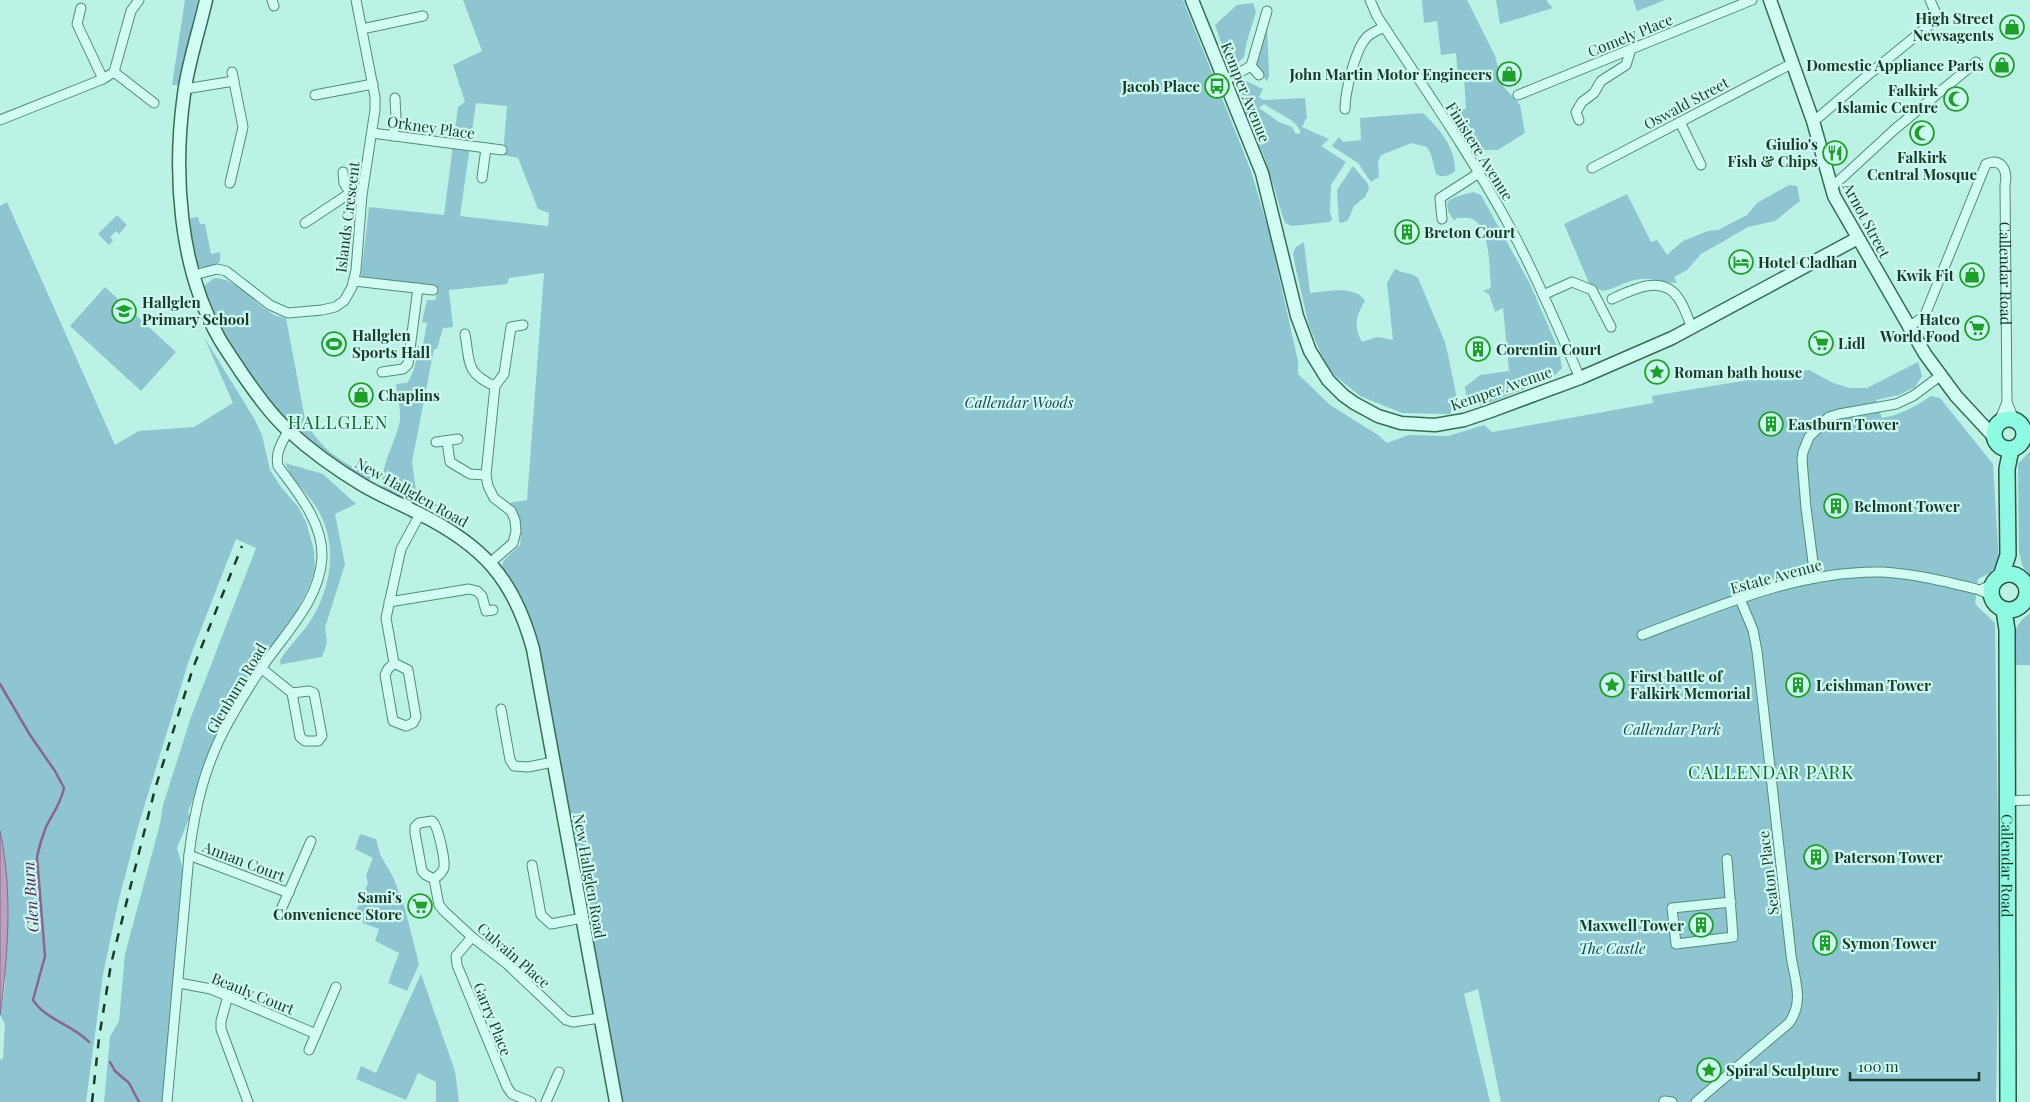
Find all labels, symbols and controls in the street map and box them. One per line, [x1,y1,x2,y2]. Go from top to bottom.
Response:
place label: High Street Newsagents [1913,8,1995,45]
street label: Comely Place [1585,9,1675,61]
shop icon: High Street Newsagents [1999,14,2025,40]
street label: Kemper Avenue [1217,39,1275,145]
shop icon: Domestic Appliance Parts [1989,52,2015,78]
place label: Domestic Appliance Parts [1806,55,1984,75]
shop icon: John Martin Motor Engineers [1496,61,1522,87]
place label: John Martin Motor Engineers [1289,64,1492,84]
street label: Oswald Street [1640,72,1733,134]
bus stop icon: Jacob Place [1204,73,1230,99]
place label: Jacob Place [1121,76,1200,96]
place label: Falkirk Islamic Centre [1837,80,1938,117]
mosque icon: Falkirk Islamic Centre [1943,86,1969,112]
street label: Finistere Avenue [1442,98,1518,204]
street label: Orkney Place [386,111,476,143]
mosque icon: Falkirk Central Mosque [1909,120,1935,146]
place label: Giulio's Fish & Chips [1728,134,1818,171]
restaurant icon: Giulio's Fish & Chips [1822,140,1848,166]
place label: Falkirk Central Mosque [1867,147,1977,184]
street label: Islands Crescent [330,160,364,274]
street label: Arnot Street [1838,178,1895,262]
building icon: Breton Court [1394,219,1420,245]
place label: Breton Court [1424,222,1516,242]
street label: Callendar Road [1995,222,2016,325]
hotel icon: Hotel Cladhan [1728,249,1754,275]
place label: Hotel Cladhan [1758,252,1858,272]
shop icon: Kwik Fit [1959,262,1985,288]
place label: Kwik Fit [1896,265,1955,285]
place label: Hallglen Primary School [142,292,250,329]
school or university icon: Hallglen Primary School [111,298,137,324]
place label: Hatco World Food [1879,309,1960,346]
supermarket icon: Hatco World Food [1964,315,1990,341]
place label: Hallglen Sports Hall [352,325,430,362]
supermarket icon: Lidl [1808,330,1834,356]
sports icon: Hallglen Sports Hall [321,331,347,357]
place label: Lidl [1838,333,1866,353]
building icon: Corentin Court [1465,336,1491,362]
place label: Corentin Court [1496,339,1602,359]
place icon: Roman bath house [1644,359,1670,385]
street label: Kemper Avenue [1448,361,1554,415]
place label: Roman bath house [1674,362,1803,382]
shop icon: Chaplins [348,382,374,408]
place label: Chaplins [378,385,440,405]
park label: Callendar Woods [965,392,1074,412]
district label: HALLGLEN [288,410,388,434]
building icon: Eastburn Tower [1758,411,1784,437]
place label: Eastburn Tower [1788,414,1898,434]
street label: New Hallglen Road [352,453,472,532]
building icon: Belmont Tower [1823,493,1849,519]
place label: Belmont Tower [1854,496,1960,516]
street label: Estate Avenue [1728,554,1824,598]
street label: Glenburn Road [201,639,271,737]
place label: First battle of Falkirk Memorial [1630,666,1751,703]
place icon: First battle of Falkirk Memorial [1599,672,1625,698]
building icon: Leishman Tower [1785,672,1811,698]
place label: Leishman Tower [1816,675,1931,695]
park label: Callendar Park [1623,719,1721,739]
district label: CALLENDAR PARK [1688,760,1854,784]
street label: New Hallglen Road [569,812,611,940]
street label: Callendar Road [1997,814,2018,918]
street label: Seaton Place [1753,830,1783,916]
street label: Annan Court [199,836,289,886]
building icon: Paterson Tower [1803,844,1829,870]
place label: Paterson Tower [1834,847,1942,867]
water label: Glen Burn [17,861,43,933]
place label: Sami's Convenience Store [273,887,402,924]
supermarket icon: Sami's Convenience Store [407,893,433,919]
building icon: Maxwell Tower [1688,912,1714,938]
place label: Maxwell Tower [1579,915,1684,935]
street label: Culvain Place [473,918,555,992]
building icon: Symon Tower [1812,930,1838,956]
place label: Symon Tower [1842,933,1937,953]
park label: The Castle [1579,938,1646,958]
street label: Beauly Court [209,967,298,1019]
street label: Garry Place [469,979,517,1059]
scale bar [1850,1050,1979,1082]
text: 100 m [1858,1056,1899,1076]
place icon: Spiral Sculpture [1696,1057,1722,1083]
place label: Spiral Sculpture [1726,1060,1840,1080]

